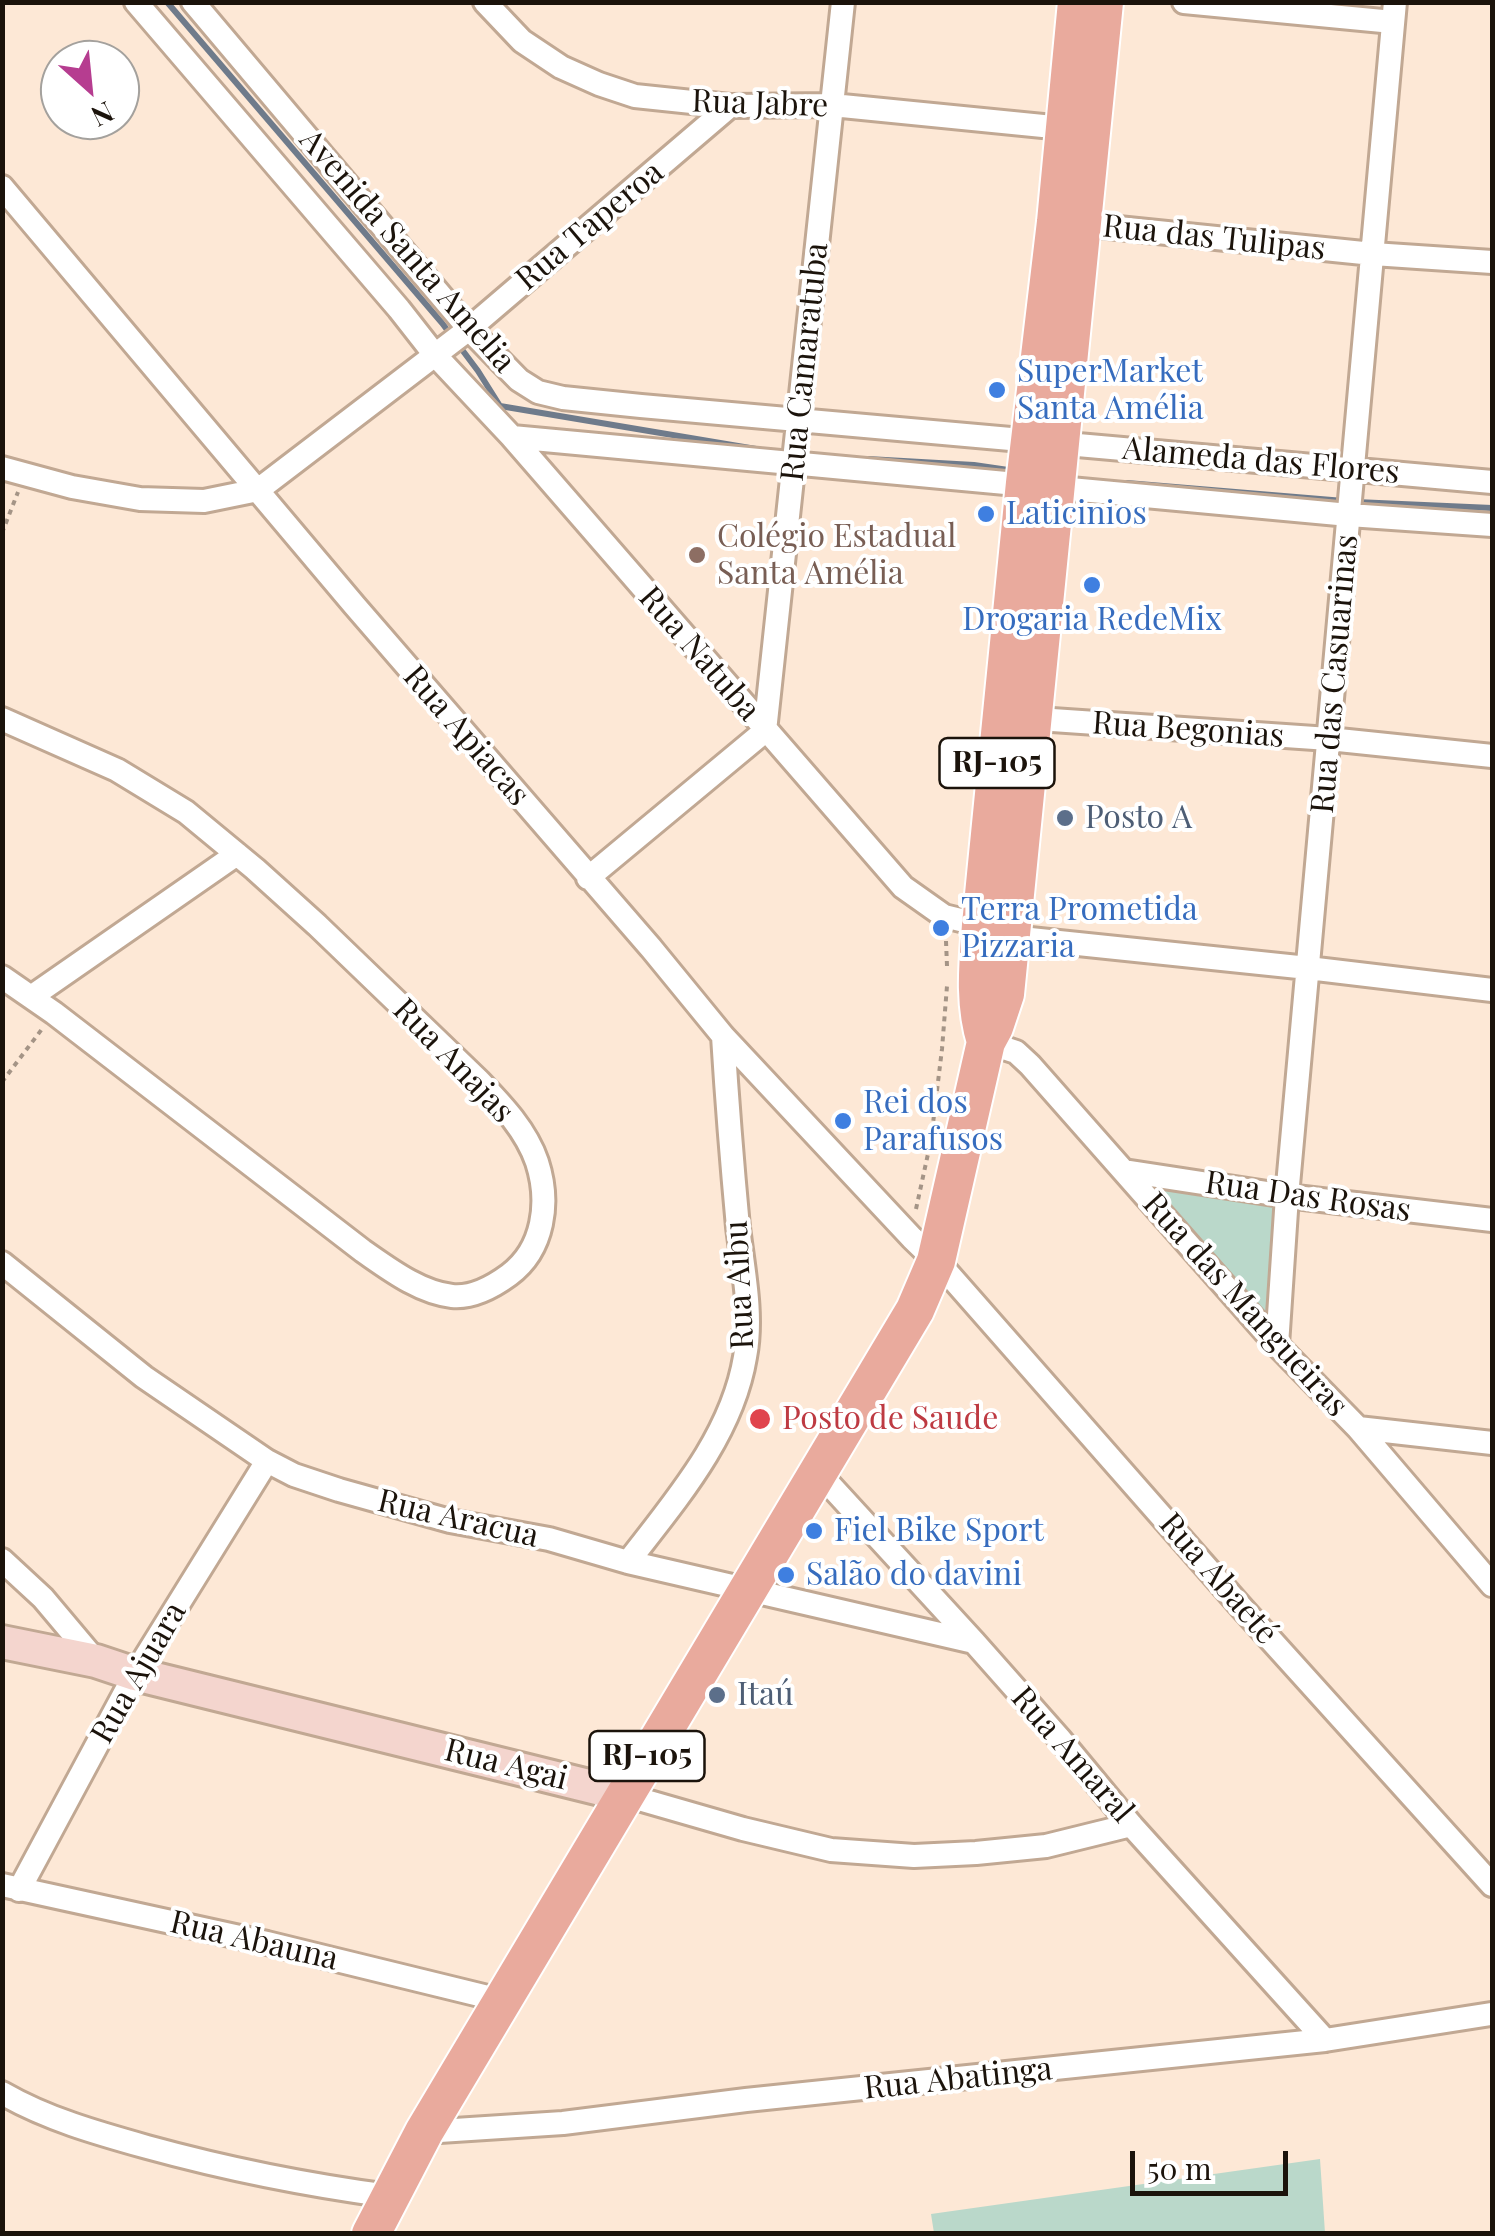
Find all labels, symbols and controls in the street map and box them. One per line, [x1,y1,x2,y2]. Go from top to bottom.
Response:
north arrow [40,40,140,140]
street label: Rua Jabre [691,82,829,126]
text: N [86,94,120,136]
street label: Avenida Santa Amelia [291,122,523,380]
street label: Rua Taperoa [509,153,671,299]
street label: Rua das Tulipas [1101,207,1327,269]
street label: Rua Camaratuba [773,241,837,483]
place label: SuperMarket Santa Amélia [1017,353,1204,428]
marker: SuperMarket Santa Amélia [986,379,1008,401]
street label: Alameda das Flores [1121,430,1401,492]
place label: Laticinios [1006,495,1147,533]
marker: Laticinios [975,503,997,525]
place label: Colégio Estadual Santa Amélia [717,518,956,593]
street label: Rua das Casuarinas [1304,533,1366,815]
marker: Colégio Estadual Santa Amélia [686,544,708,566]
marker: Drogaria RedeMix [1081,574,1103,596]
street label: Rua Natuba [630,579,768,729]
place label: Drogaria RedeMix [962,601,1222,639]
street label: Rua Apiacas [395,658,537,814]
street label: Rua Begonias [1091,704,1285,756]
road number: RJ-105 [940,738,1054,788]
place label: Posto A [1085,799,1192,837]
marker: Posto A [1054,807,1076,829]
place label: Terra Prometida Pizzaria [961,891,1198,966]
marker: Terra Prometida Pizzaria [930,917,952,939]
street label: Rua Anajas [385,991,521,1131]
place label: Rei dos Parafusos [863,1084,1003,1159]
marker: Rei dos Parafusos [832,1110,854,1132]
street label: Rua Das Rosas [1203,1164,1413,1230]
street label: Rua das Mangueiras [1134,1185,1356,1425]
street label: Rua Aibu [717,1219,763,1351]
place label: Posto de Saude [782,1400,998,1438]
marker: Posto de Saude [747,1406,773,1432]
street label: Rua Aracua [374,1482,542,1556]
street label: Rua Abaeté [1151,1506,1285,1652]
place label: Fiel Bike Sport [834,1512,1044,1550]
marker: Fiel Bike Sport [803,1520,825,1542]
place label: Salão do davini [806,1556,1022,1594]
marker: Salão do davini [775,1564,797,1586]
street label: Rua Ajuara [83,1596,195,1750]
place label: Itaú [737,1676,794,1714]
street label: Rua Amaral [1003,1679,1141,1831]
marker: Itaú [706,1684,728,1706]
street label: Rua Agai [441,1731,571,1799]
road number: RJ-105 [590,1731,704,1781]
street label: Rua Abauna [166,1903,342,1979]
street label: Rua Abatinga [862,2050,1054,2108]
scale bar [1135,2131,1292,2193]
text: 50 m [1147,2148,1212,2188]

